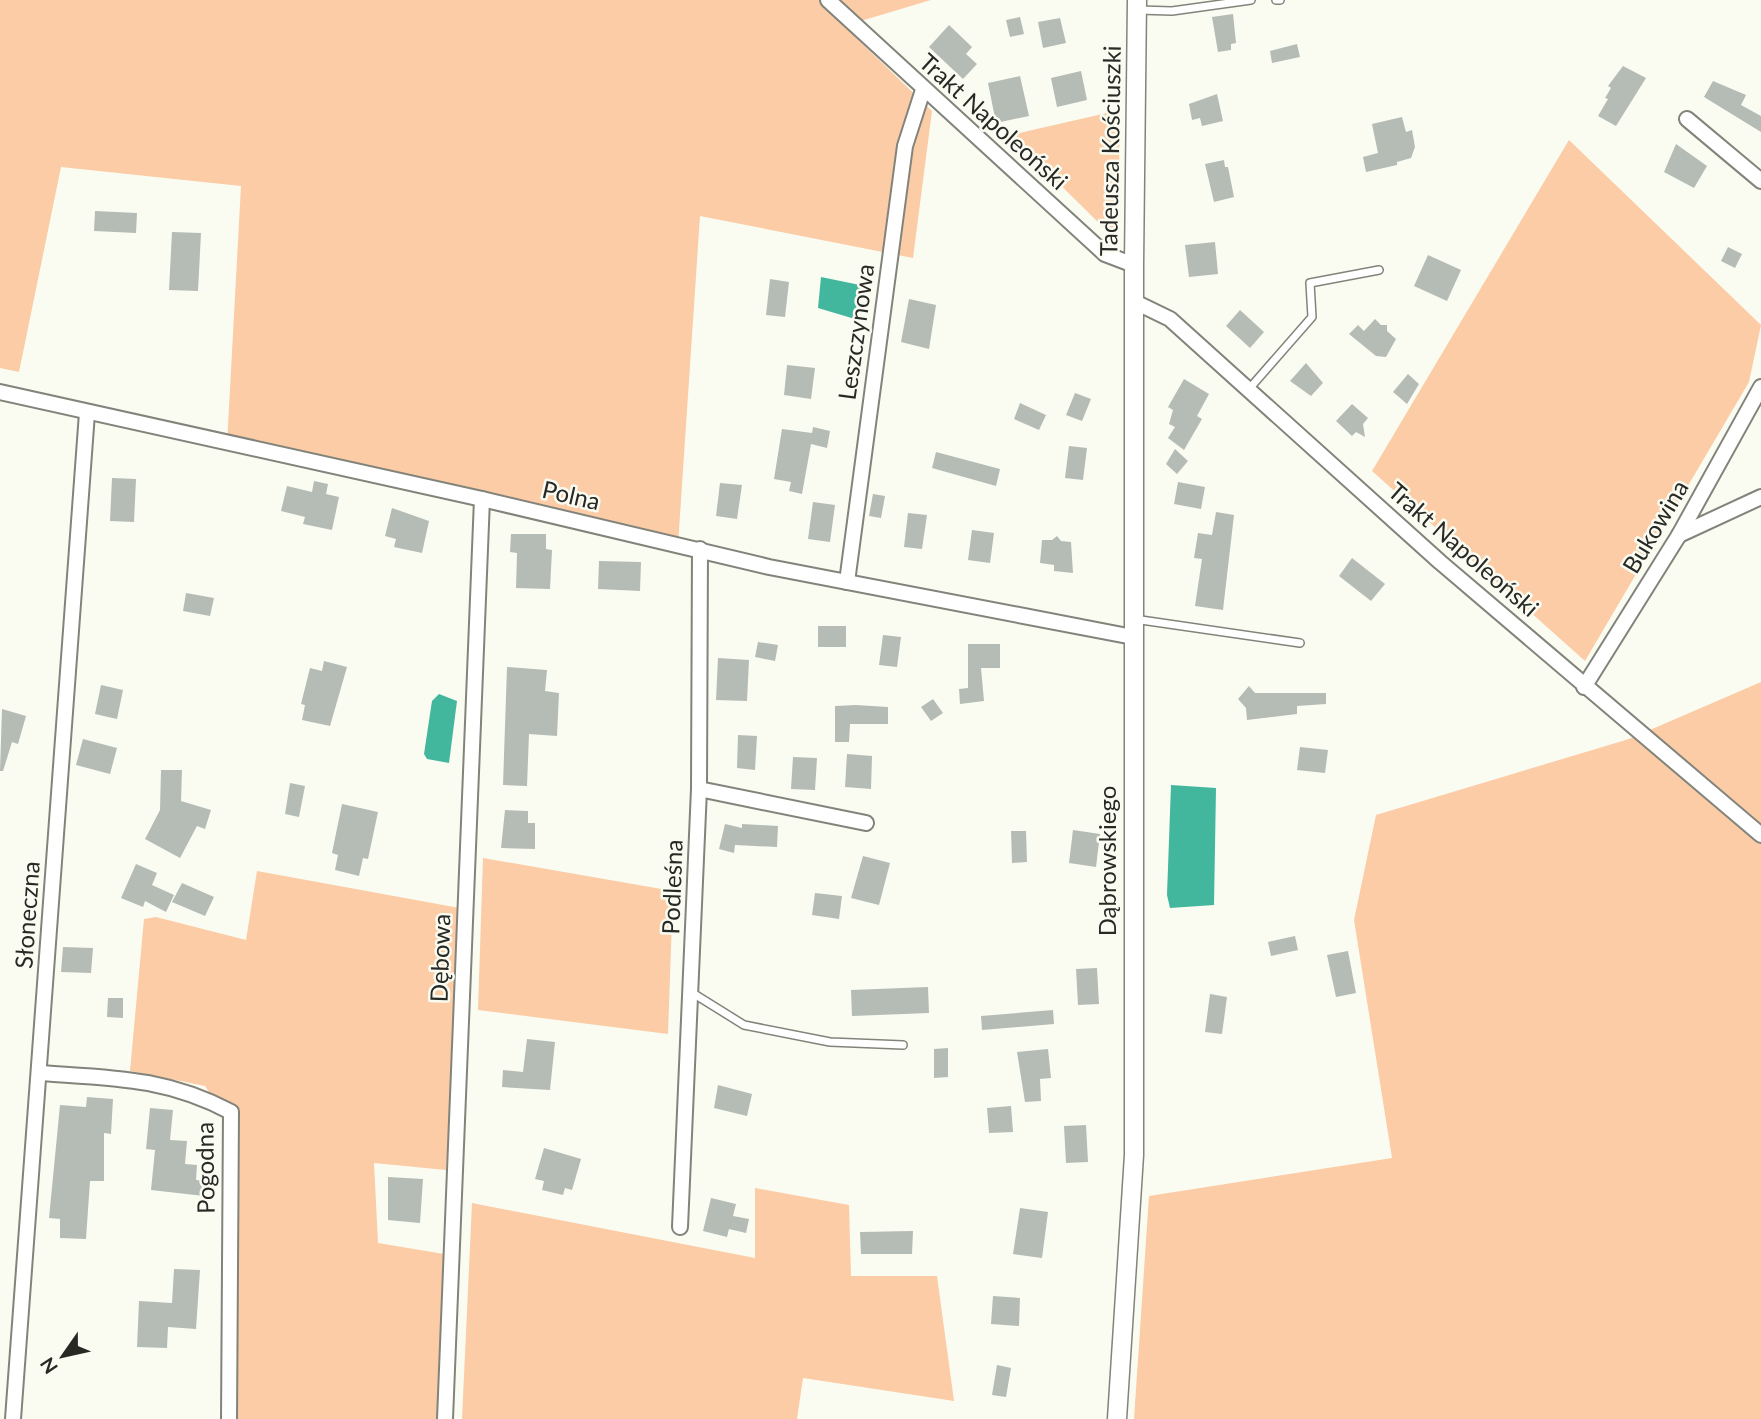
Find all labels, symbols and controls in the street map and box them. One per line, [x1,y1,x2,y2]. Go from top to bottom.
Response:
street label: Tadeusza Kościuszki [1093,45,1126,257]
street label: Trakt Napoleoński [914,47,1074,195]
street label: Leszczynowa [832,262,879,402]
street label: Polna [540,474,603,515]
street label: Bukowina [1616,474,1694,578]
street label: Trakt Napoleoński [1383,476,1545,622]
street label: Dąbrowskiego [1092,786,1121,936]
street label: Podleśna [655,839,688,935]
street label: Słoneczna [8,860,45,970]
street label: Dębowa [423,913,456,1003]
street label: Pogodna [189,1122,220,1214]
north arrow [28,1321,98,1391]
text: N [35,1353,62,1378]

